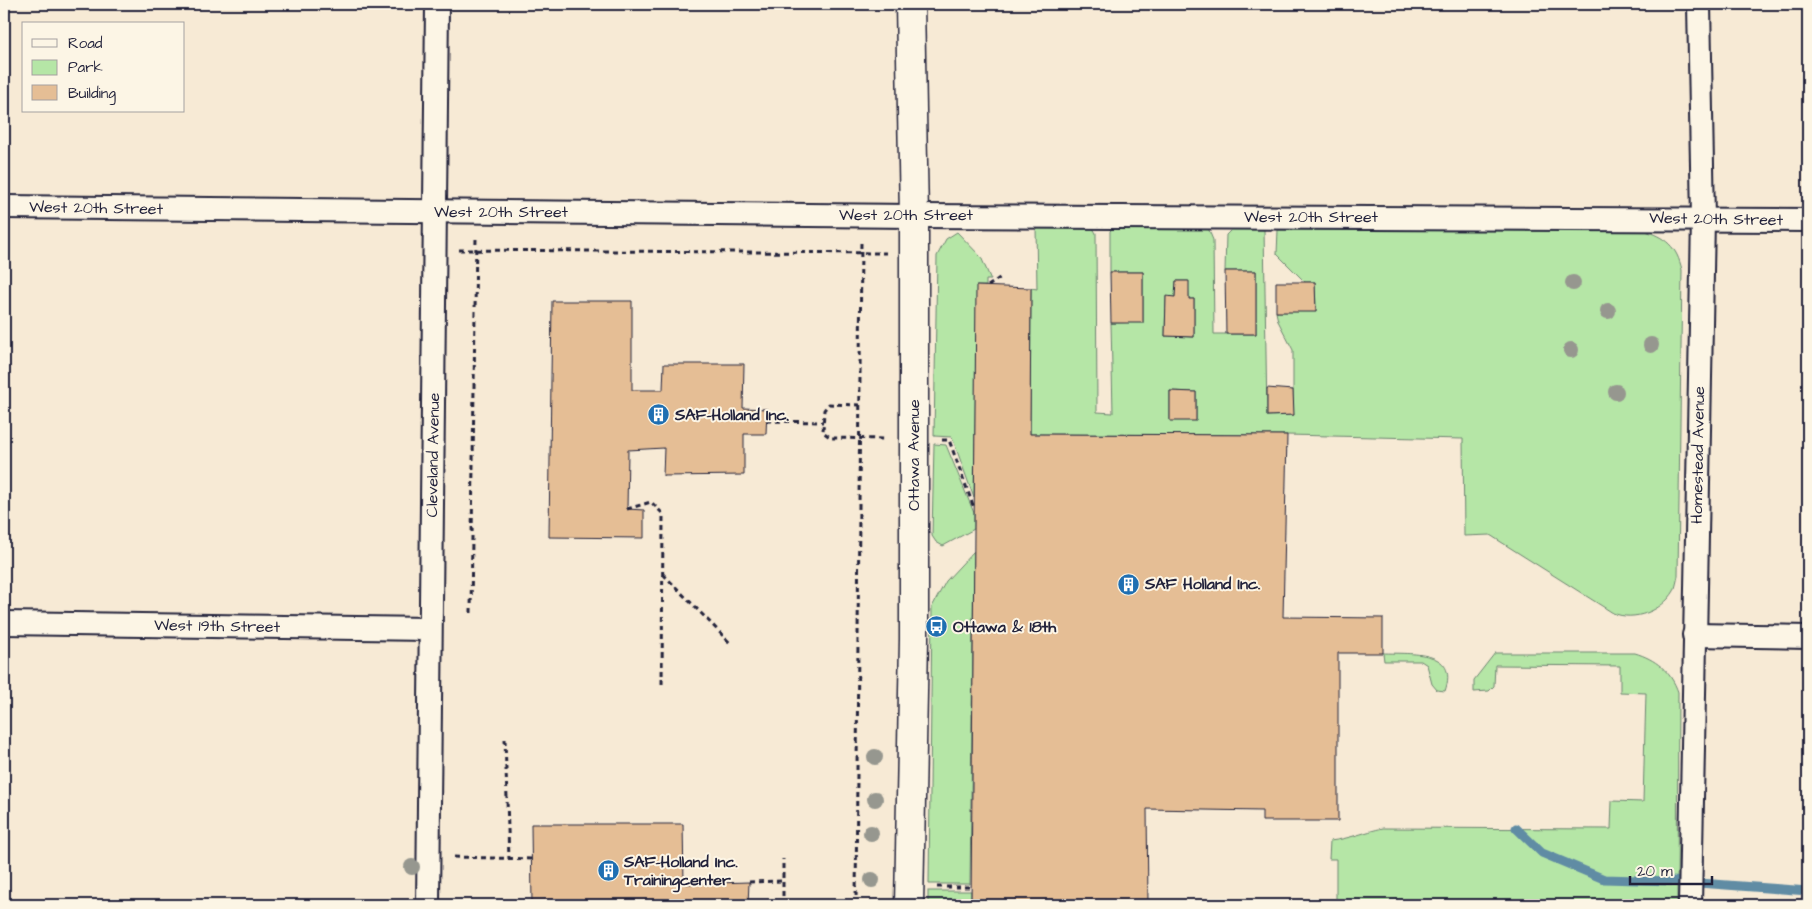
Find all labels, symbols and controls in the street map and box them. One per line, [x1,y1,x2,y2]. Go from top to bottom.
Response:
legend [22,22,185,112]
text: Road [68,33,103,54]
text: Park [68,57,103,78]
text: Building [68,83,116,105]
street label: West 20th Street [29,196,164,220]
street label: West 20th Street [434,201,569,223]
street label: West 20th Street [839,204,974,226]
street label: West 20th Street [1244,206,1379,228]
street label: West 20th Street [1649,207,1784,231]
street label: Homestead Avenue [1686,386,1710,524]
street label: Cleveland Avenue [421,392,445,518]
street label: Ottawa Avenue [903,399,925,511]
building icon: SAF-Holland Inc. [647,403,671,427]
place label: SAF-Holland Inc. [674,404,789,426]
building icon: SAF Holland Inc. [1117,572,1141,596]
place label: SAF Holland Inc. [1144,573,1260,595]
street label: West 19th Street [154,614,281,638]
bus stop icon: Ottawa & 18th [925,615,949,639]
place label: Ottawa & 18th [953,616,1057,638]
place label: SAF-Holland Inc. Trainingcenter [623,851,738,893]
scale bar [1630,854,1712,886]
building icon: SAF-Holland Inc. Trainingcenter [596,859,620,883]
text: 20 m [1637,861,1673,882]

